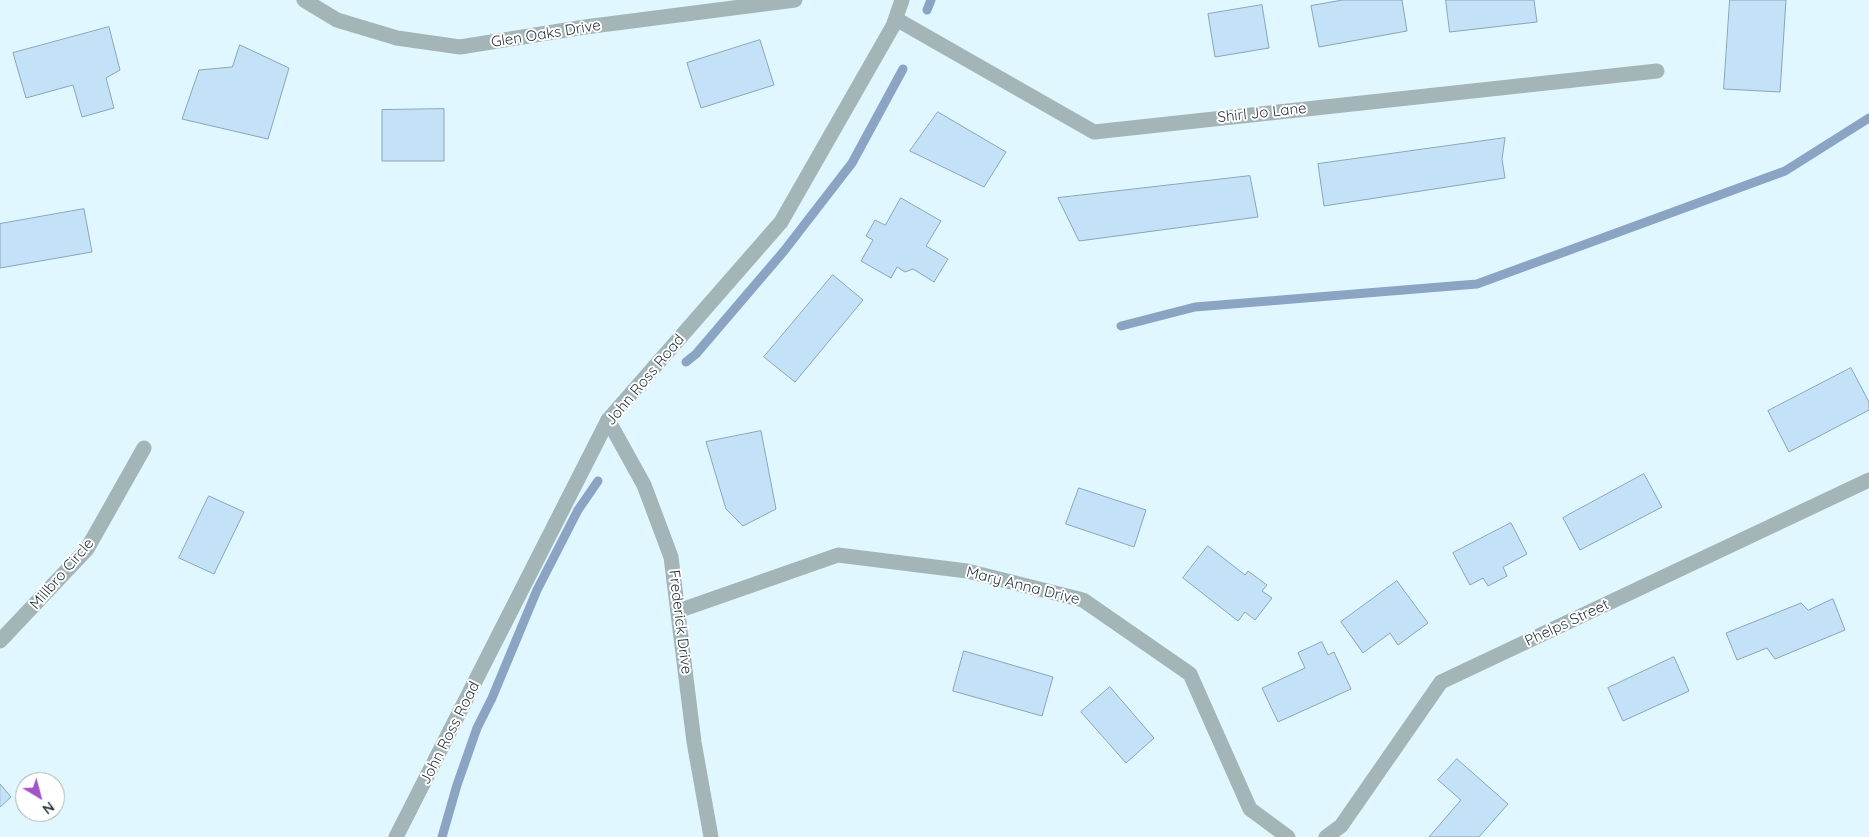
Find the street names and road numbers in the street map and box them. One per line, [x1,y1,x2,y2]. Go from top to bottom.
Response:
street label: Glen Oaks Drive [490,16,602,52]
street label: Shirl Jo Lane [1217,99,1307,127]
street label: John Ross Road [602,331,688,429]
street label: Millbro Circle [26,535,98,613]
street label: Mary Anna Drive [964,563,1082,609]
street label: Frederick Drive [665,569,695,675]
street label: Phelps Street [1522,596,1612,650]
street label: John Ross Road [416,678,484,788]

